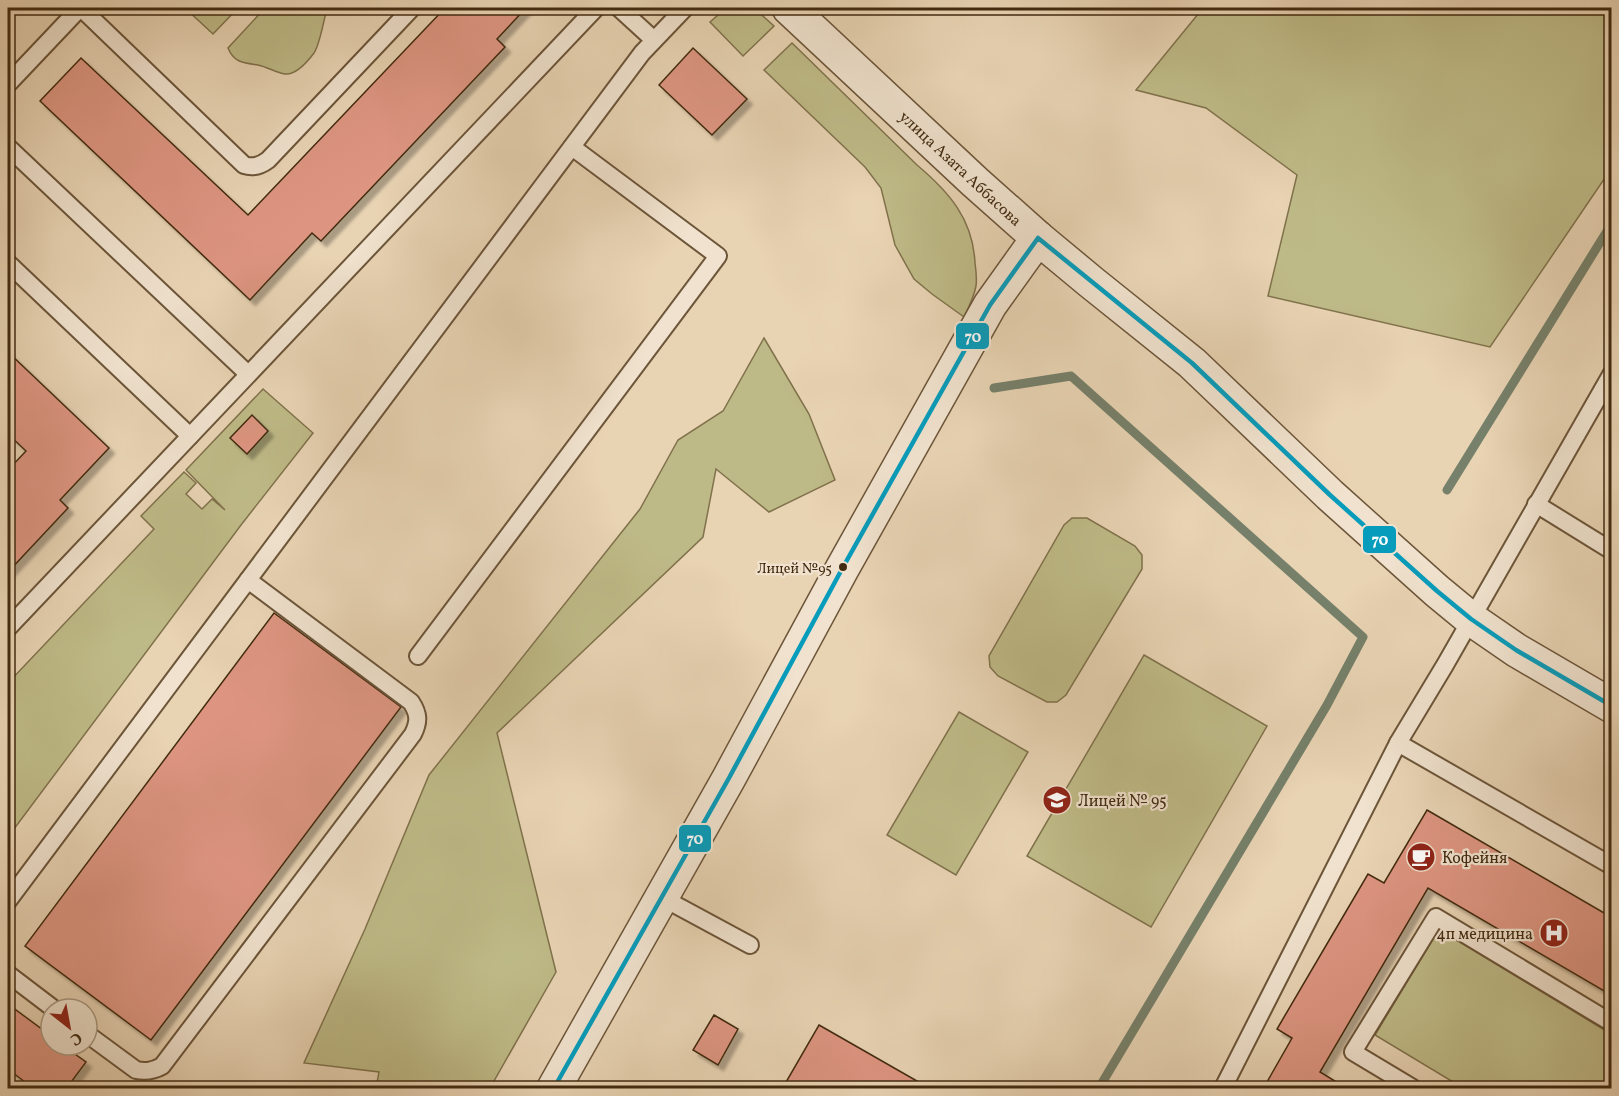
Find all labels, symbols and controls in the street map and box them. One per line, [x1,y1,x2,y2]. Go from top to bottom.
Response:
street label: улица Азата Аббасова [894,107,1026,232]
line badge: 70 [955,322,990,350]
text: 70 [965,327,982,349]
line badge: 70 [1362,525,1397,554]
text: 70 [1372,530,1389,552]
place label: Лицей №95 [757,560,832,579]
marker: Лицей №95 [837,561,849,573]
school or university icon: Лицей № 95 [1041,784,1073,816]
place label: Лицей № 95 [1078,791,1167,813]
line badge: 70 [678,824,712,853]
text: 70 [687,829,704,851]
cafe icon: Кофейня [1405,841,1437,873]
place label: Кофейня [1442,848,1507,870]
hospital icon: 4п медицина [1538,917,1570,949]
place label: 4п медицина [1436,924,1533,946]
north arrow [39,997,99,1057]
text: С [66,1026,86,1050]

